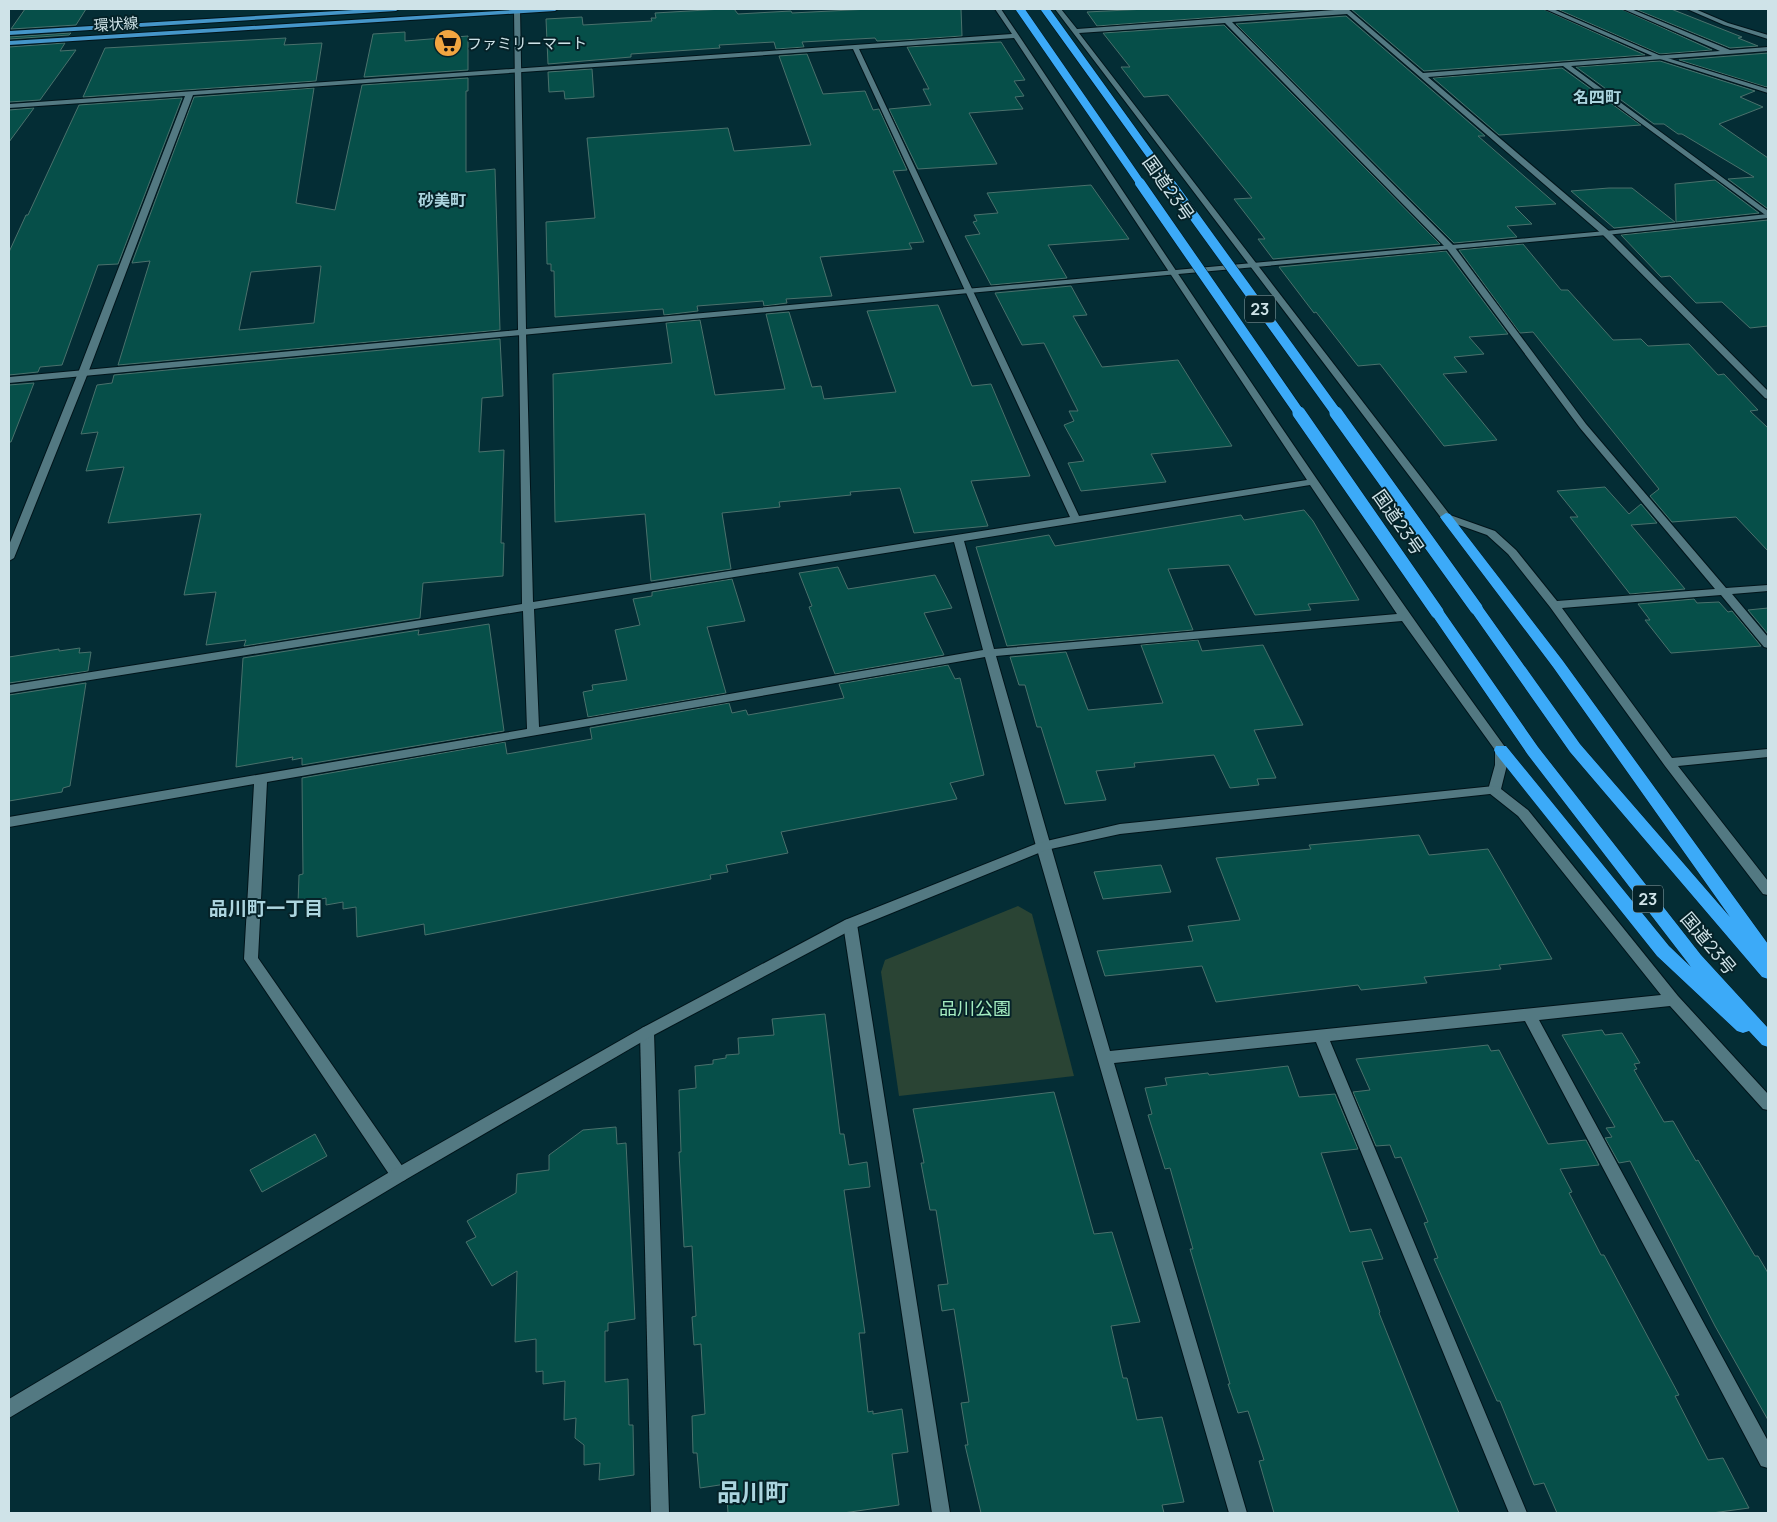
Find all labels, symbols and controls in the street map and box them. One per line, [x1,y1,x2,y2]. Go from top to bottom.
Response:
street label: 環状線 [93,12,139,36]
supermarket icon: ファミリーマート [433,28,463,58]
place label: ファミリーマート [467,33,587,54]
district label: 名四町 [1573,86,1621,108]
street label: 国道23号 [1138,151,1200,225]
district label: 砂美町 [418,189,466,211]
road number: 23 [1245,296,1275,322]
street label: 国道23号 [1368,485,1430,559]
road number: 23 [1633,886,1663,912]
district label: 品川町一丁目 [209,895,323,921]
street label: 国道23号 [1676,907,1742,979]
park label: 品川公園 [939,996,1011,1020]
district label: 品川町 [717,1475,789,1508]

